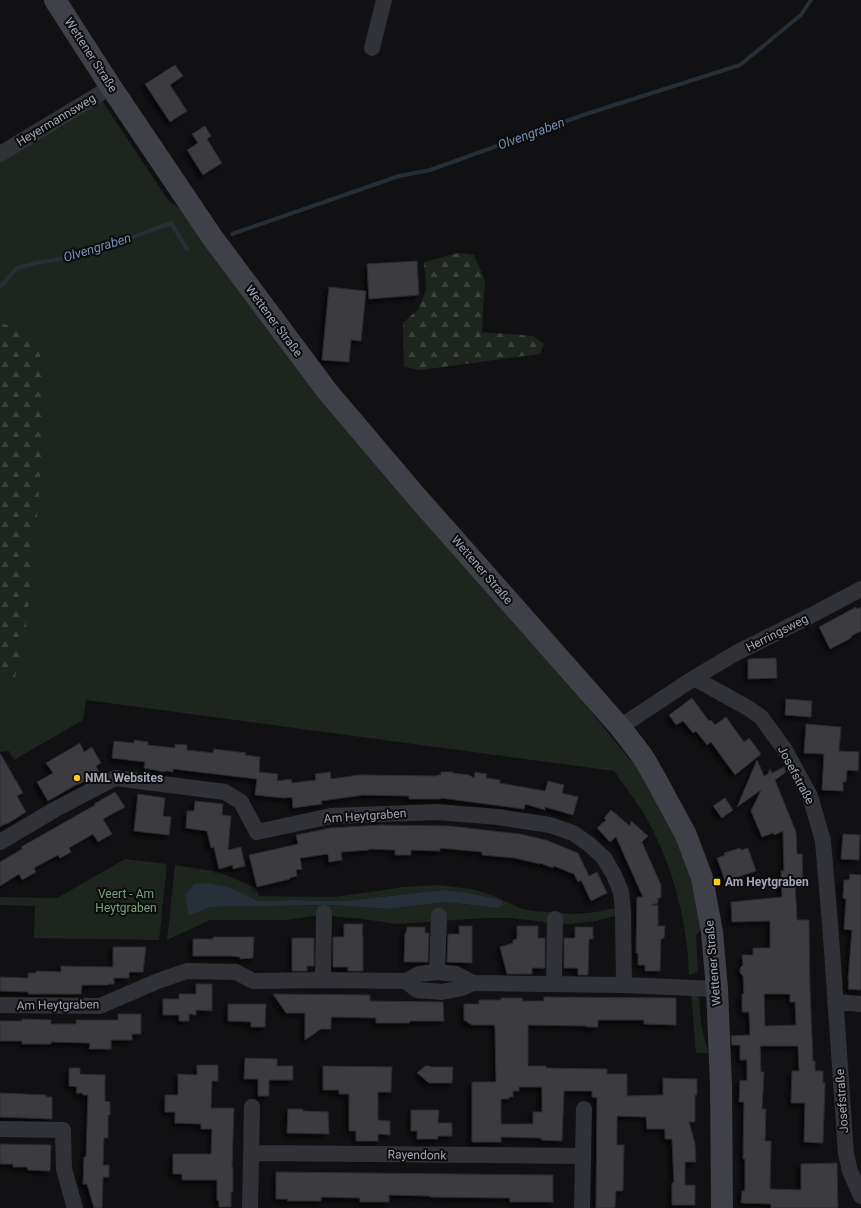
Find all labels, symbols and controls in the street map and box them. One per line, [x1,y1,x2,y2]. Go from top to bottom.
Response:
street label: Wettener Straße [62,15,120,95]
street label: Heyermannsweg [14,91,98,149]
water label: Olvengraben [496,114,567,153]
water label: Olvengraben [61,230,133,265]
street label: Wettener Straße [243,282,305,360]
street label: Wettener Straße [449,533,515,607]
street label: Herringsweg [744,611,810,655]
street label: Josefstraße [775,743,817,807]
place label: NML Websites [85,771,163,785]
marker: NML Websites [72,773,82,783]
street label: Am Heytgraben [323,806,407,826]
place label: Am Heytgraben [725,875,809,889]
marker: Am Heytgraben [712,877,722,887]
park label: Veert - Am Heytgraben [95,887,157,915]
street label: Wettener Straße [702,920,724,1006]
street label: Am Heytgraben [17,997,99,1013]
street label: Josefstraße [833,1069,851,1133]
street label: Rayendonk [388,1147,447,1163]

